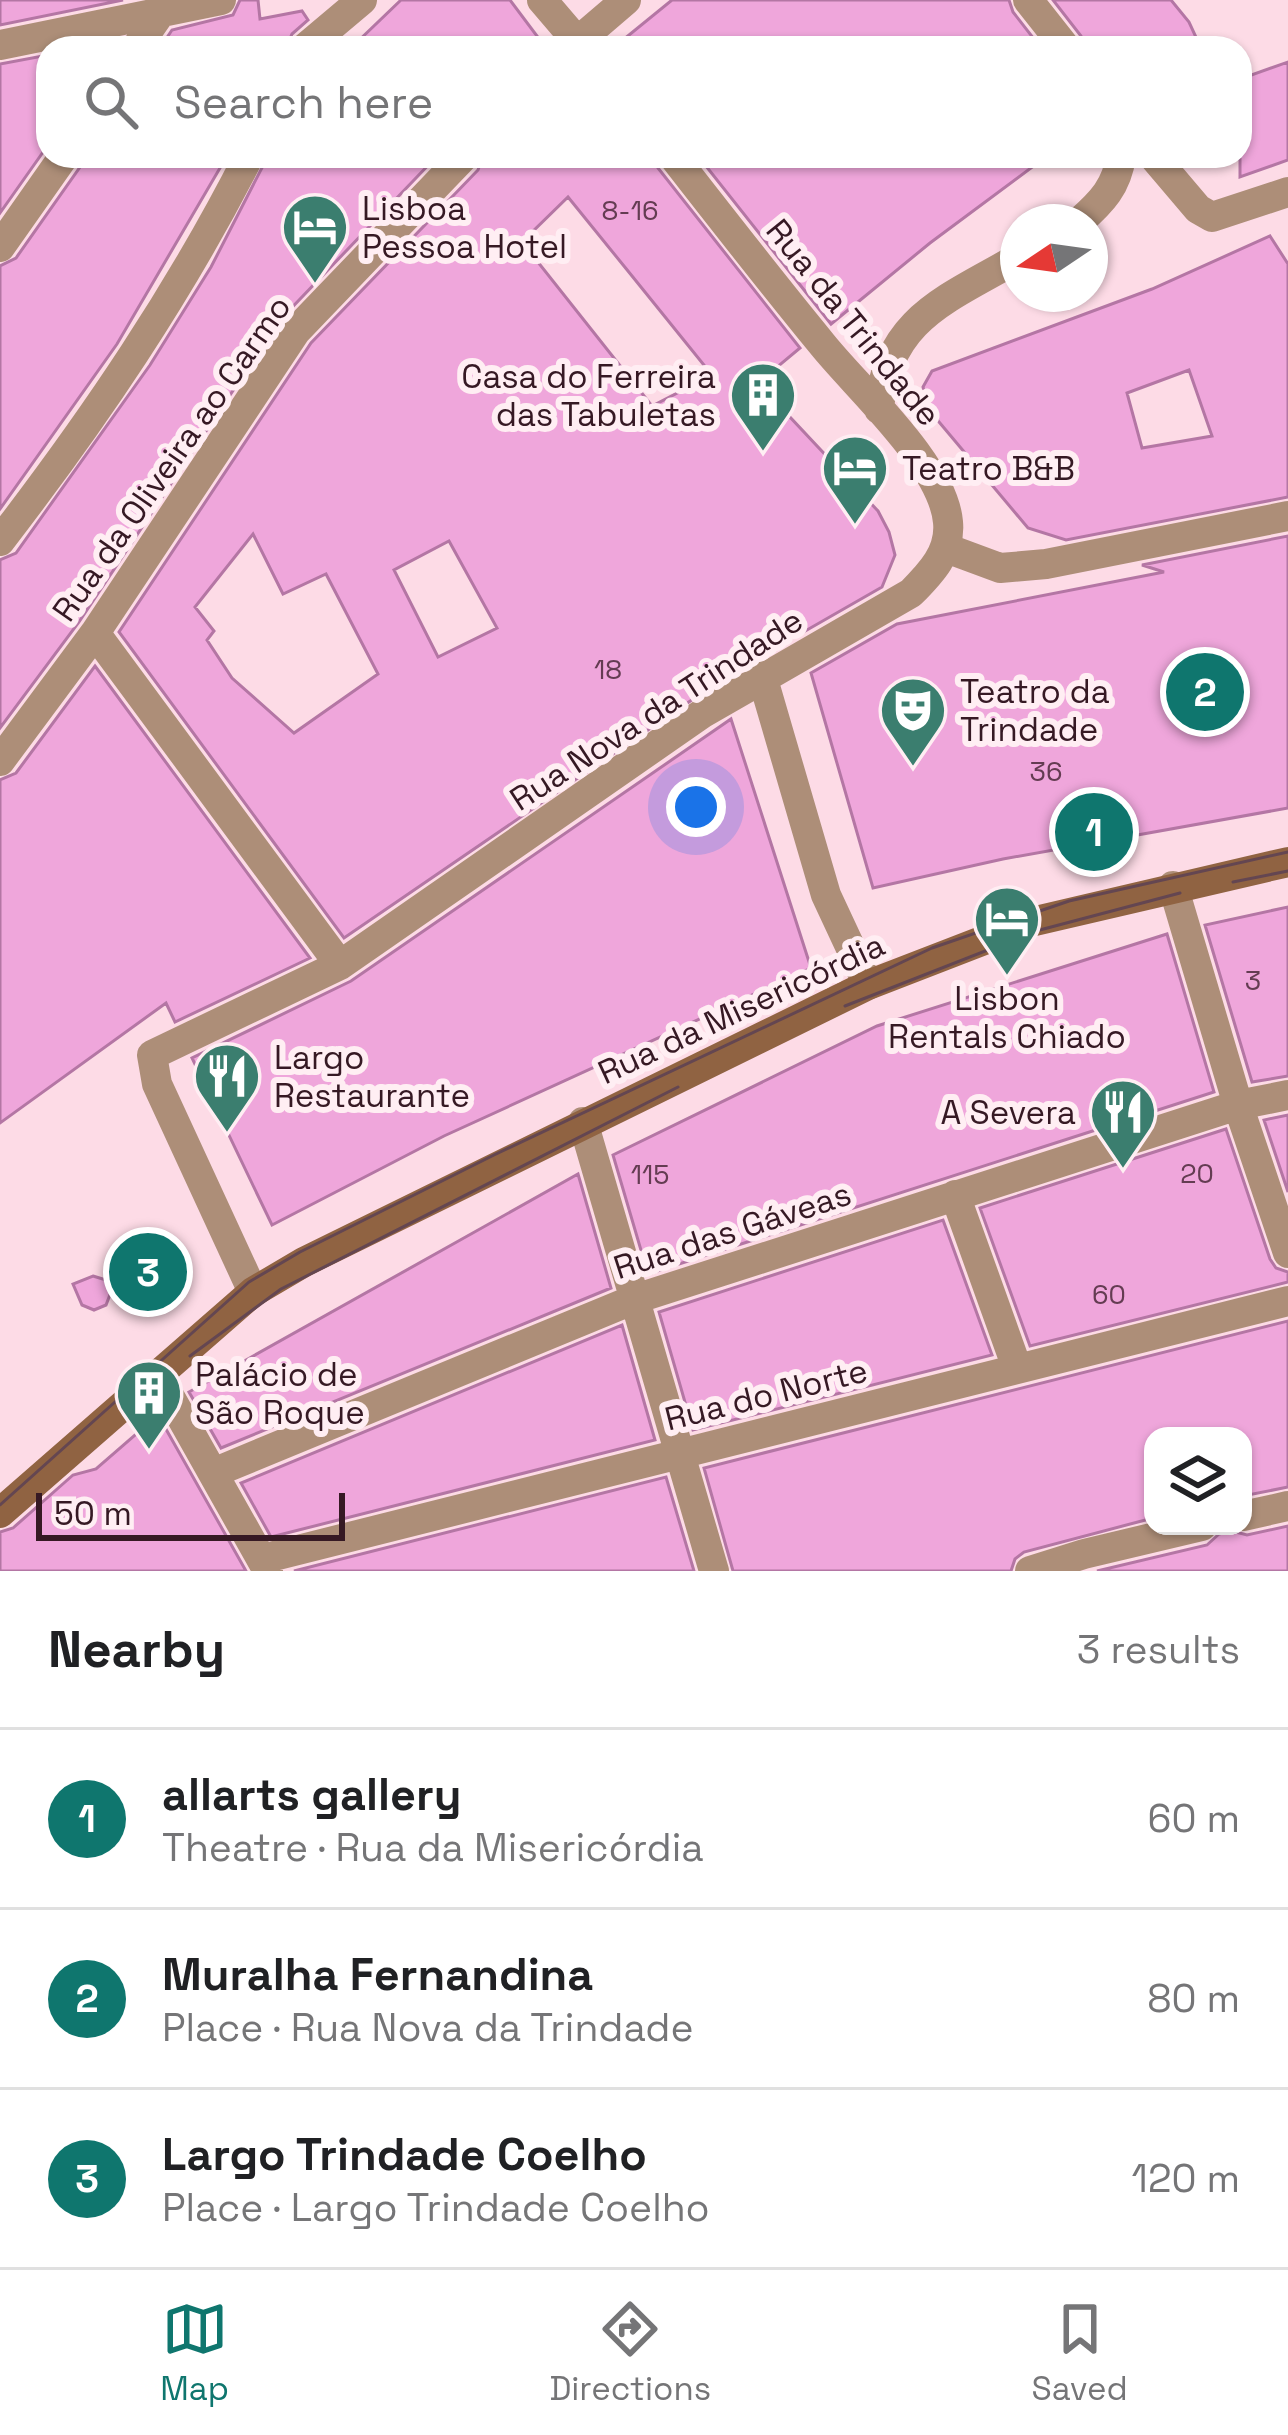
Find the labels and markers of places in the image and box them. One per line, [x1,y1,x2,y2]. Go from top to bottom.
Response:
place label: Lisboa Pessoa Hotel [362,188,567,268]
hotel icon: Lisboa Pessoa Hotel [280,192,350,286]
place label: Casa do Ferreira das Tabuletas [461,356,716,436]
building icon: Casa do Ferreira das Tabuletas [728,360,798,454]
hotel icon: Teatro B&B [820,433,890,527]
place label: Teatro B&B [902,448,1075,490]
pin: 2 [1166,647,1244,737]
place label: Teatro da Trindade [960,671,1110,751]
theatre icon: Teatro da Trindade [878,675,948,769]
pin: 1 [1055,787,1133,877]
hotel icon: Lisbon Rentals Chiado [972,884,1042,978]
place label: Lisbon Rentals Chiado [888,978,1126,1058]
place label: Largo Restaurante [274,1037,470,1117]
restaurant icon: Largo Restaurante [192,1041,262,1135]
restaurant icon: A Severa [1088,1077,1158,1171]
place label: A Severa [941,1092,1076,1134]
pin: 3 [109,1227,187,1317]
place label: Palácio de São Roque [195,1354,365,1434]
building icon: Palácio de São Roque [114,1358,184,1452]

